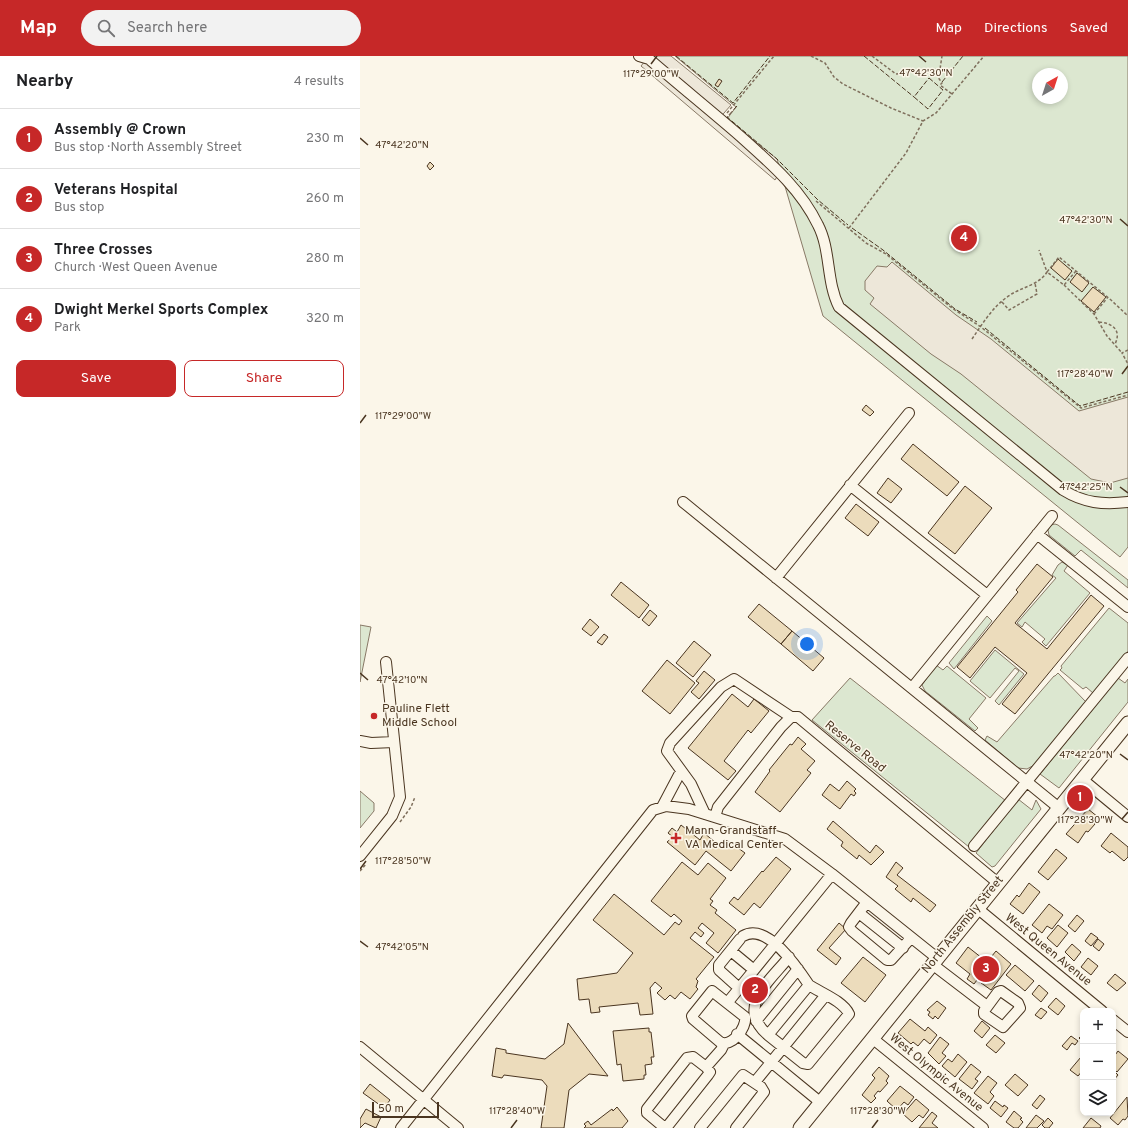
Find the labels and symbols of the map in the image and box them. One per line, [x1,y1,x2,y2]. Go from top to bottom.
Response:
text: 47°42'30"N [899,67,953,80]
text: 117°29'00"W [623,68,679,81]
north arrow [1032,68,1068,104]
text: 47°42'20"N [375,139,429,152]
text: 47°42'30"N [1059,214,1113,227]
pin: 4 [951,223,977,253]
text: 117°28'40"W [1057,368,1113,381]
text: 117°29'00"W [375,410,431,423]
text: 47°42'25"N [1059,481,1113,494]
your location [797,634,817,654]
text: 47°42'10"N [376,674,428,687]
place label: Pauline Flett Middle School [382,701,457,731]
marker: Pauline Flett Middle School [369,711,379,721]
street label: Reserve Road [821,717,889,777]
text: 47°42'20"N [1059,749,1113,762]
pin: 1 [1067,783,1093,813]
text: 117°28'30"W [1057,814,1113,827]
place label: Mann-Grandstaff VA Medical Center [685,823,783,853]
marker: Mann-Grandstaff VA Medical Center [670,832,682,844]
text: 117°28'50"W [375,855,431,868]
street label: North Assembly Street [919,873,1007,977]
street label: West Queen Avenue [1001,910,1095,990]
text: 47°42'05"N [375,941,429,954]
pin: 3 [973,954,999,984]
pin: 2 [742,975,768,1005]
street label: West Olympic Avenue [886,1030,986,1116]
scale bar [372,1100,439,1119]
text: 117°28'40"W [489,1105,545,1118]
text: 117°28'30"W [850,1105,906,1118]

